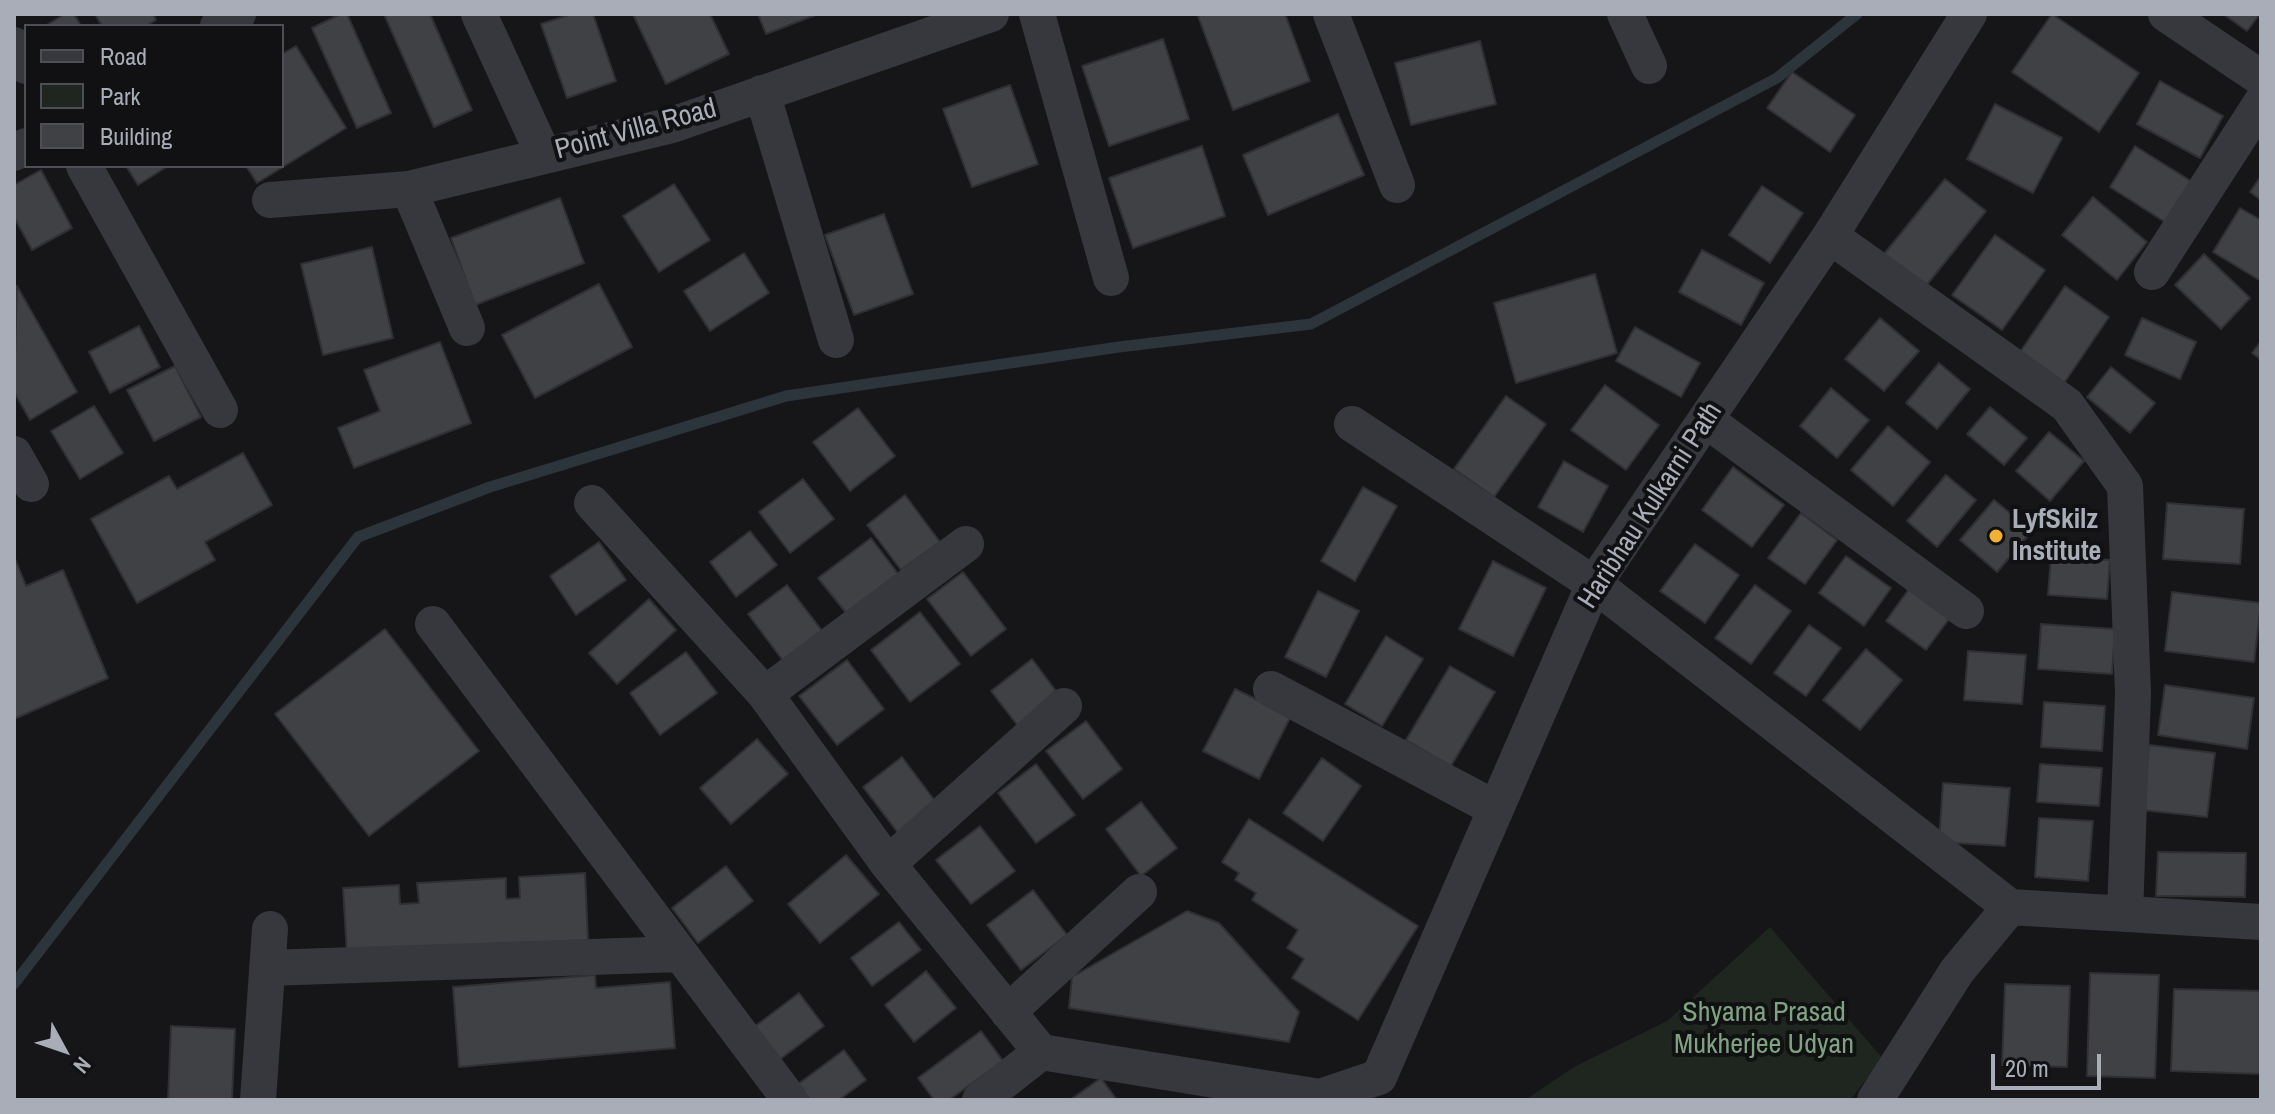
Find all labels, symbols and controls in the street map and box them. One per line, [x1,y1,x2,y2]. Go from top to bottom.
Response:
legend [24,24,284,168]
text: Road [100,40,147,72]
text: Park [100,80,140,112]
street label: Point Villa Road [552,92,720,168]
text: Building [100,120,172,152]
street label: Haribhau Kulkarni Path [1572,397,1730,615]
place label: LyfSkilz Institute [2012,503,2101,569]
marker: LyfSkilz Institute [1987,527,2005,545]
park label: Shyama Prasad Mukherjee Udyan [1674,996,1854,1062]
north arrow [24,1010,104,1090]
scale bar [1995,1038,2105,1088]
text: N [67,1051,98,1080]
text: 20 m [2005,1052,2049,1084]

